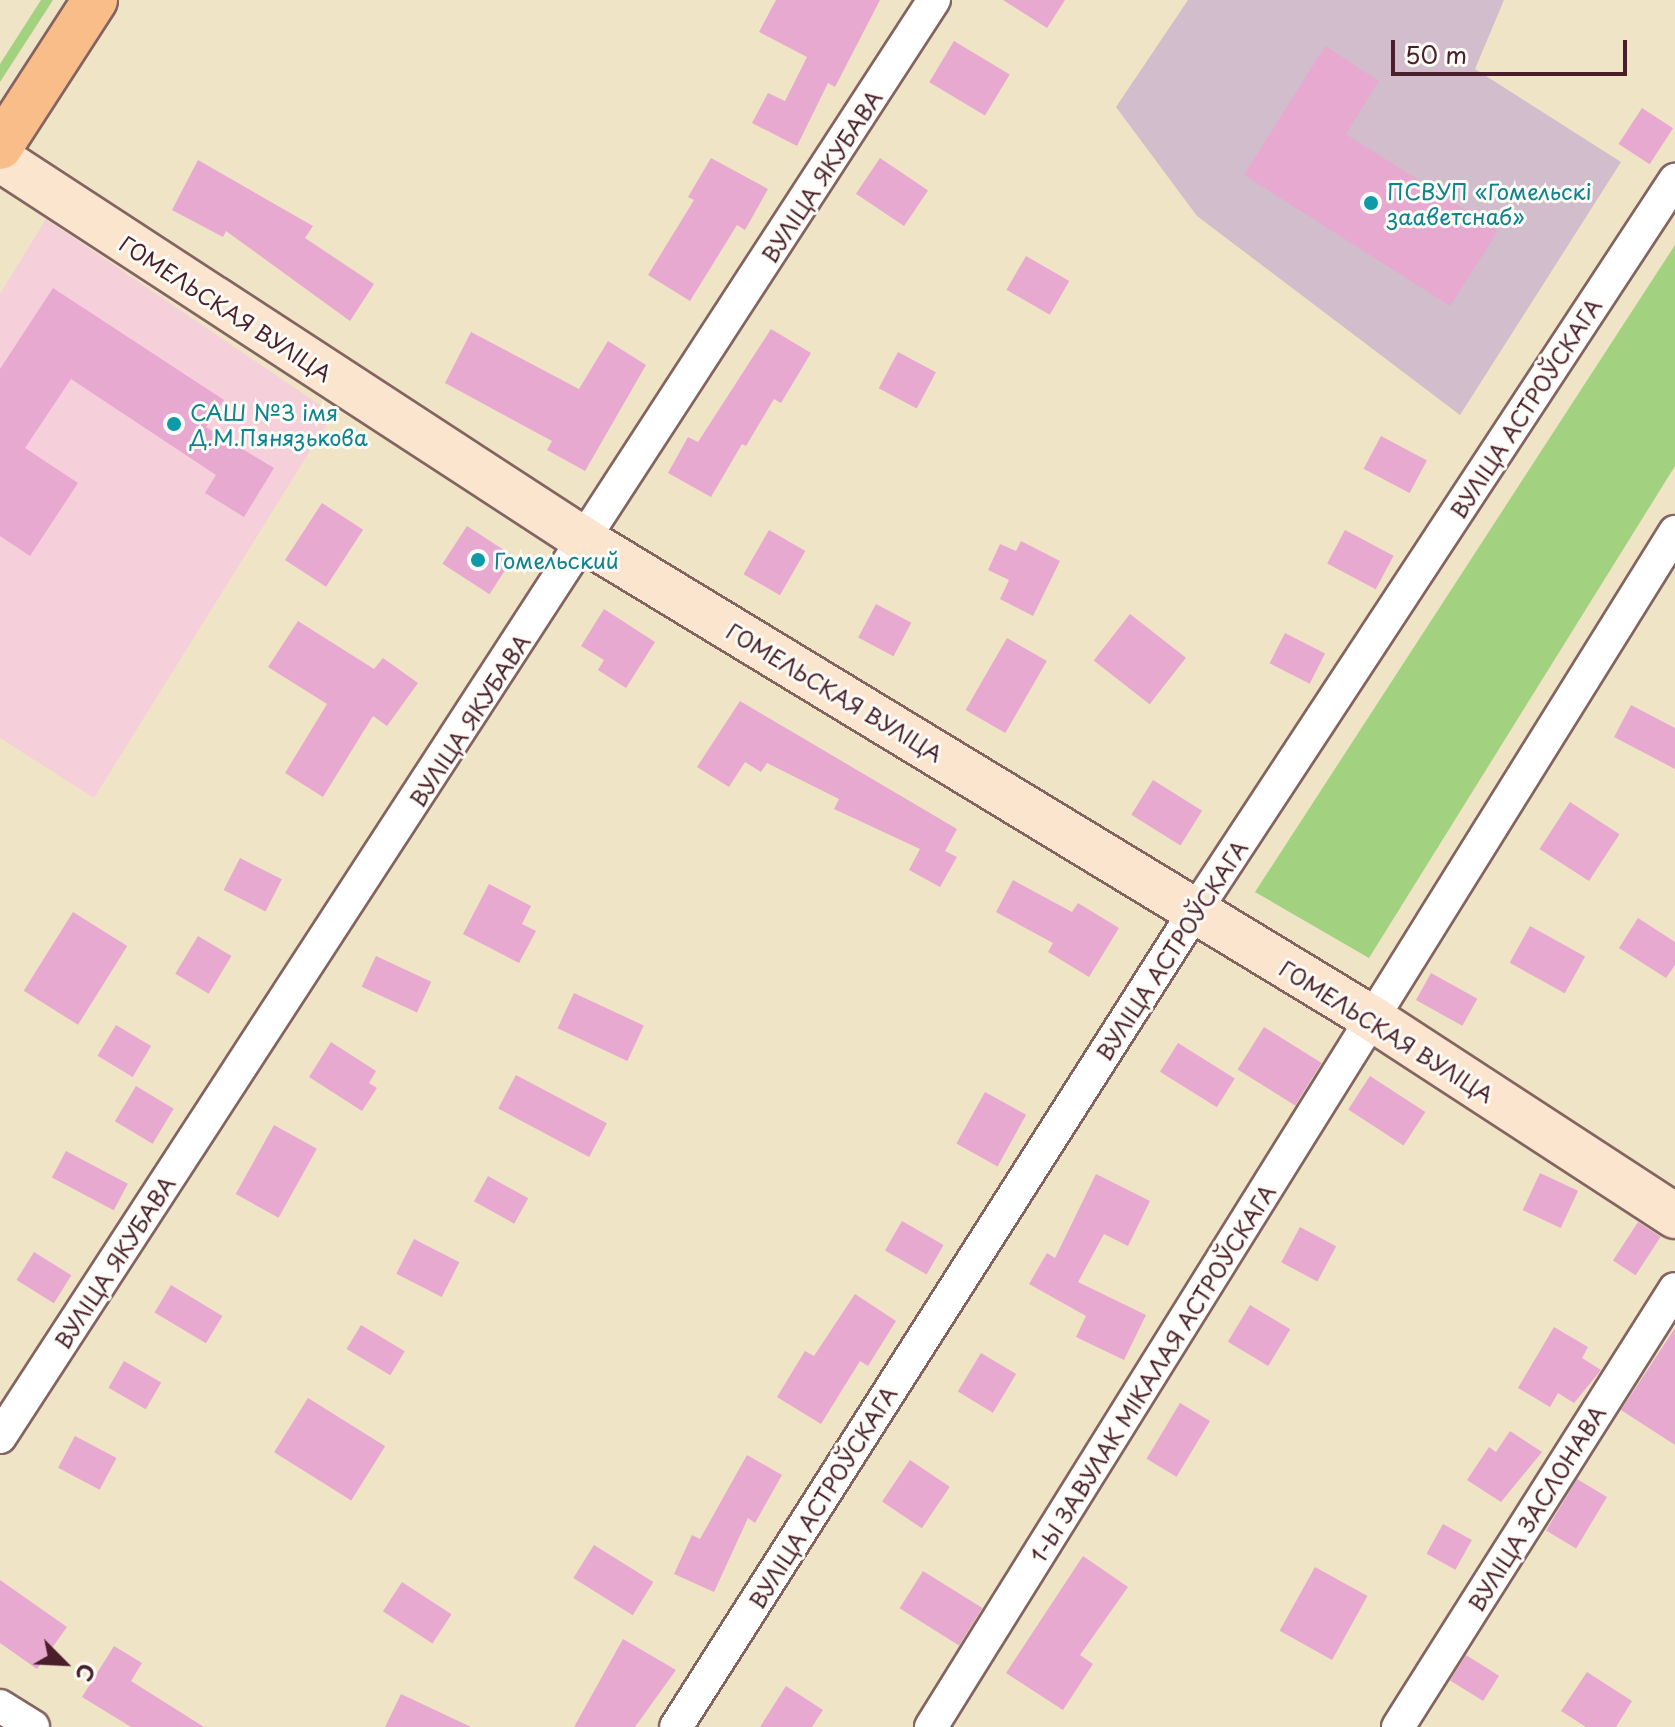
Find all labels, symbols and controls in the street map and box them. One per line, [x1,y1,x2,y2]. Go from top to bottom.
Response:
scale bar [1395,24,1631,74]
text: 50 m [1405,36,1467,72]
street label: ВУЛІЦА ЯКУБАВА [755,85,887,267]
place label: ПСВУП «Гомельскі зааветснаб» [1387,177,1592,228]
marker: ПСВУП «Гомельскі зааветснаб» [1362,194,1380,212]
street label: ГОМЕЛЬСКАЯ ВУЛІЦА [115,229,337,387]
street label: ВУЛІЦА АСТРОЎСКАГА [1443,292,1607,524]
place label: САШ №3 імя Д.М.Пянязькова [190,398,368,450]
marker: САШ №3 імя Д.М.Пянязькова [165,415,183,433]
place label: Гомельский [494,547,619,573]
marker: Гомельский [469,551,487,569]
street label: ГОМЕЛЬСКАЯ ВУЛІЦА [722,617,948,767]
street label: ВУЛІЦА ЯКУБАВА [403,629,535,811]
street label: ВУЛІЦА АСТРОЎСКАГА [1089,834,1253,1066]
street label: ГОМЕЛЬСКАЯ ВУЛІЦА [1275,954,1499,1108]
street label: ВУЛІЦА ЯКУБАВА [48,1171,180,1353]
street label: 1-Ы ЗАВУЛАК МІКАЛАЯ АСТРОЎСКАГА [1023,1178,1281,1568]
street label: ВУЛІЦА АСТРОЎСКАГА [742,1380,902,1614]
street label: ВУЛІЦА ЗАСЛОНАВА [1462,1401,1610,1615]
north arrow [24,1623,104,1703]
text: С [68,1659,105,1687]

